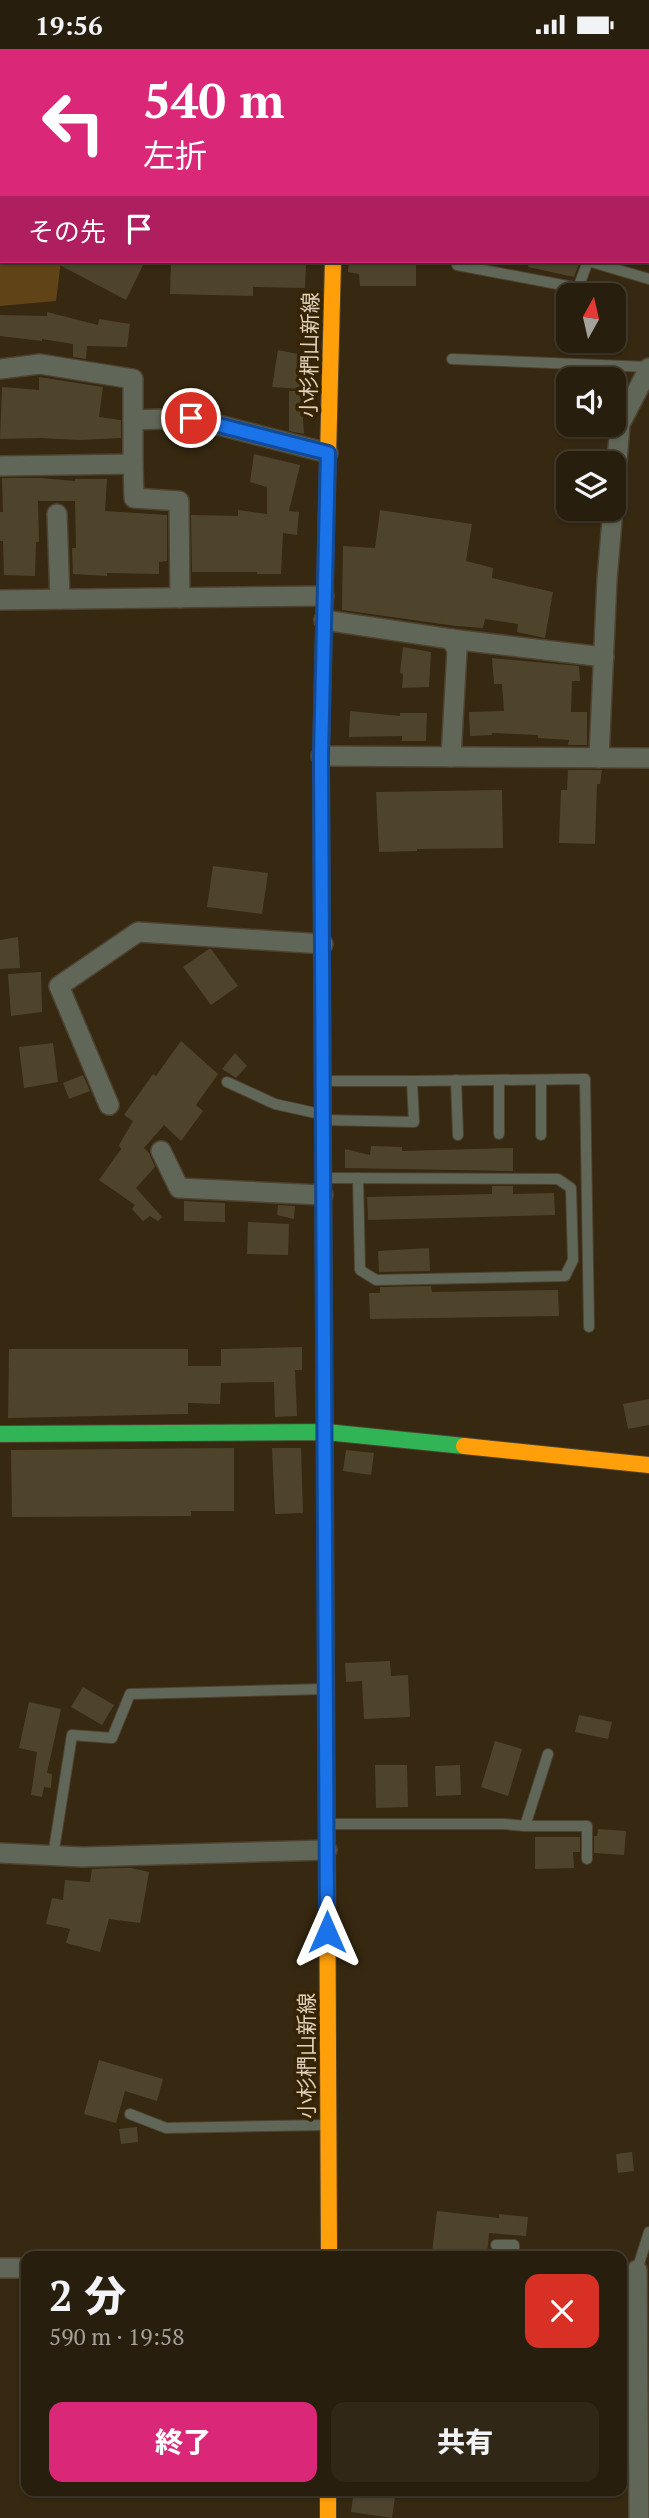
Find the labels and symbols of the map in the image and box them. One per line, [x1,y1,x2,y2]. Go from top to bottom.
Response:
north arrow [556,283,626,353]
street label: 小杉椚山新線 [294,292,324,418]
pin [161,388,221,448]
position arrow [290,1895,364,1969]
street label: 小杉椚山新線 [292,1993,320,2119]

